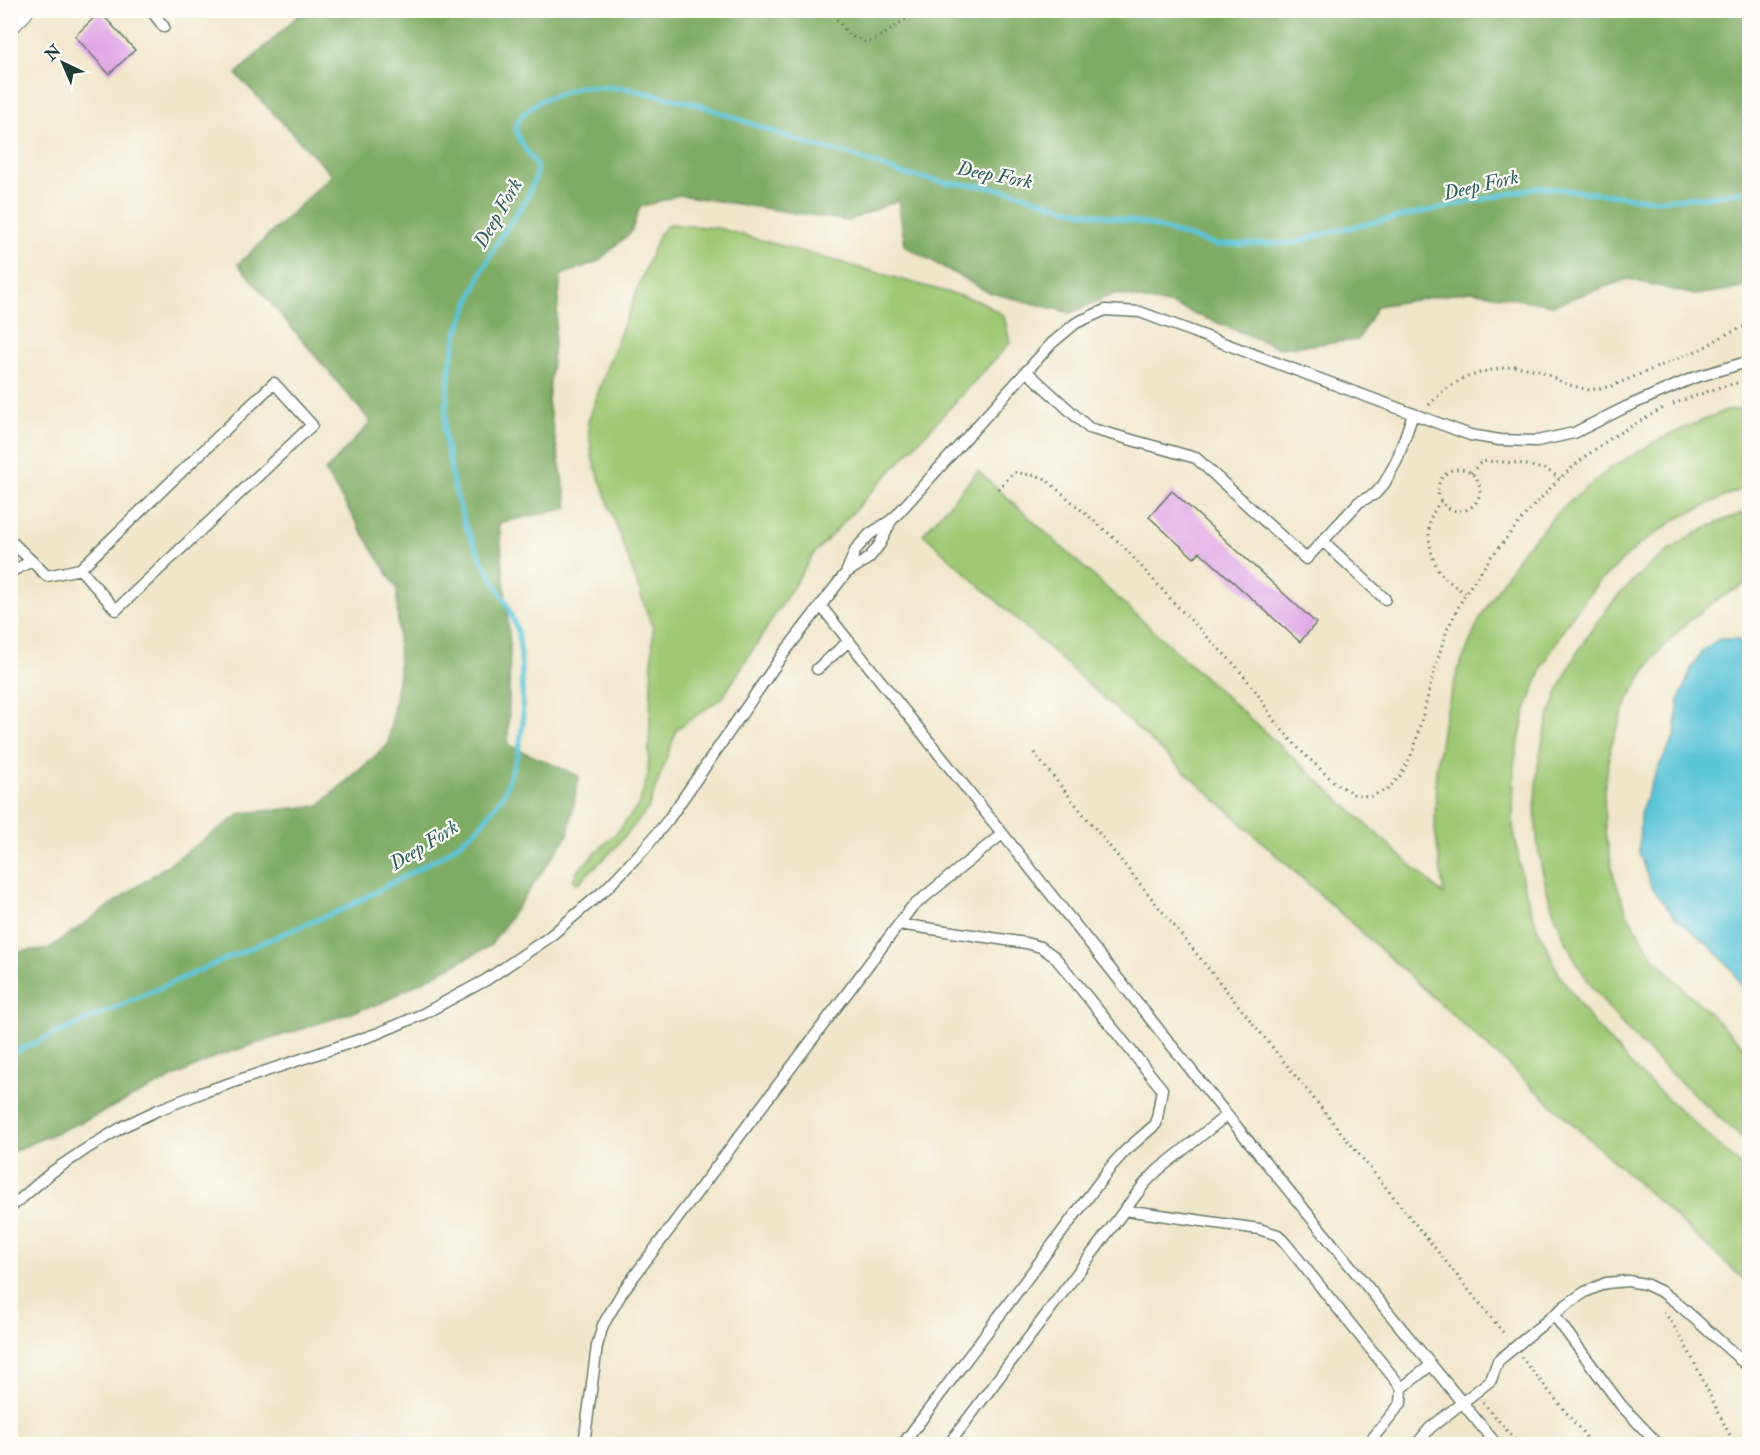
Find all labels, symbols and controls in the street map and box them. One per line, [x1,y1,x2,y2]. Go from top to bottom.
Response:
north arrow [33,33,93,93]
text: N [40,40,66,66]
water label: Deep Fork [954,155,1035,195]
water label: Deep Fork [1440,164,1521,206]
water label: Deep Fork [468,174,528,253]
water label: Deep Fork [384,814,463,876]

